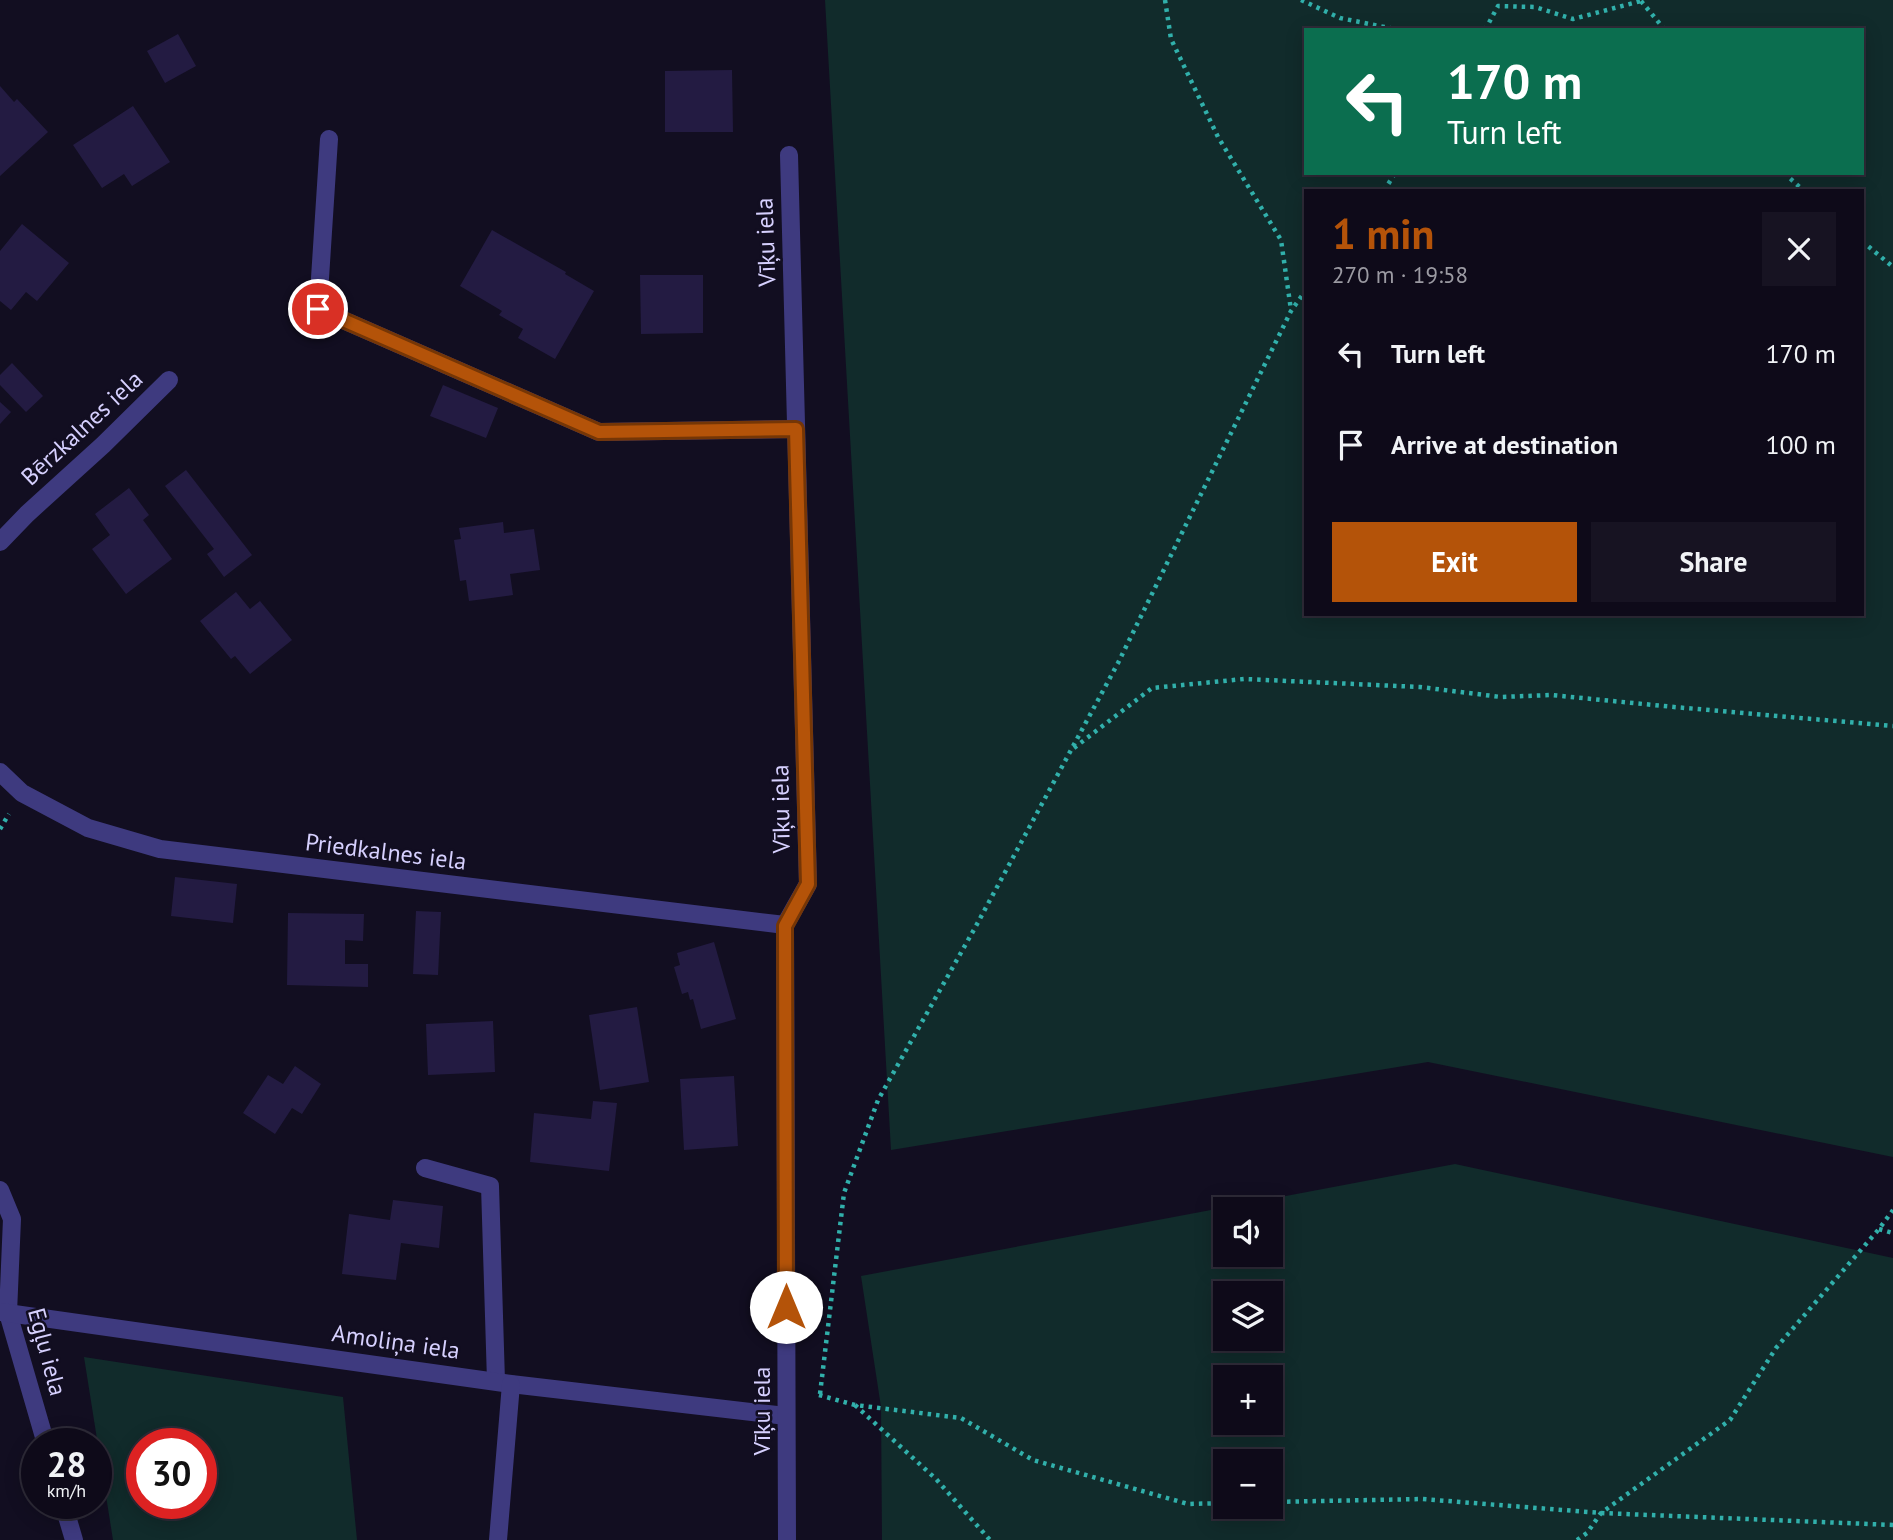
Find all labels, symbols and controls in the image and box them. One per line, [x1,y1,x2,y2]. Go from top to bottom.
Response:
text: 170 m [1447,49,1582,113]
icon: left [1332,56,1423,147]
text: Turn left [1447,111,1562,153]
street label: Vīķu iela [748,197,783,288]
text: 1 min [1332,206,1434,261]
button: close [1762,212,1836,286]
text: 270 m · 19:58 [1332,260,1468,289]
pin [288,279,348,339]
icon: arrive [299,290,337,328]
icon: left [1332,335,1370,373]
text: Turn left [1391,337,1485,370]
text: 170 m [1765,337,1836,370]
street label: Bērzkalnes iela [14,363,149,492]
icon: arrive [1332,426,1370,464]
text: Arrive at destination [1391,428,1618,461]
text: 100 m [1765,428,1836,461]
button: Exit [1332,522,1577,602]
button: Share [1591,522,1836,602]
street label: Vīķu iela [764,764,797,855]
street label: Priedkalnes iela [304,826,468,877]
map controls [1213,1197,1283,1519]
button: sound [1213,1197,1283,1267]
position arrow [749,1270,823,1344]
button: layers [1213,1281,1283,1351]
street label: Egļu iela [21,1305,74,1399]
street label: Amoliņa iela [330,1317,462,1366]
button: + [1213,1365,1283,1435]
street label: Vīķu iela [746,1367,777,1457]
speed limit sign: 30 [126,1428,217,1519]
text: 28 [47,1441,86,1487]
button: − [1213,1449,1283,1519]
text: km/h [47,1479,86,1502]

